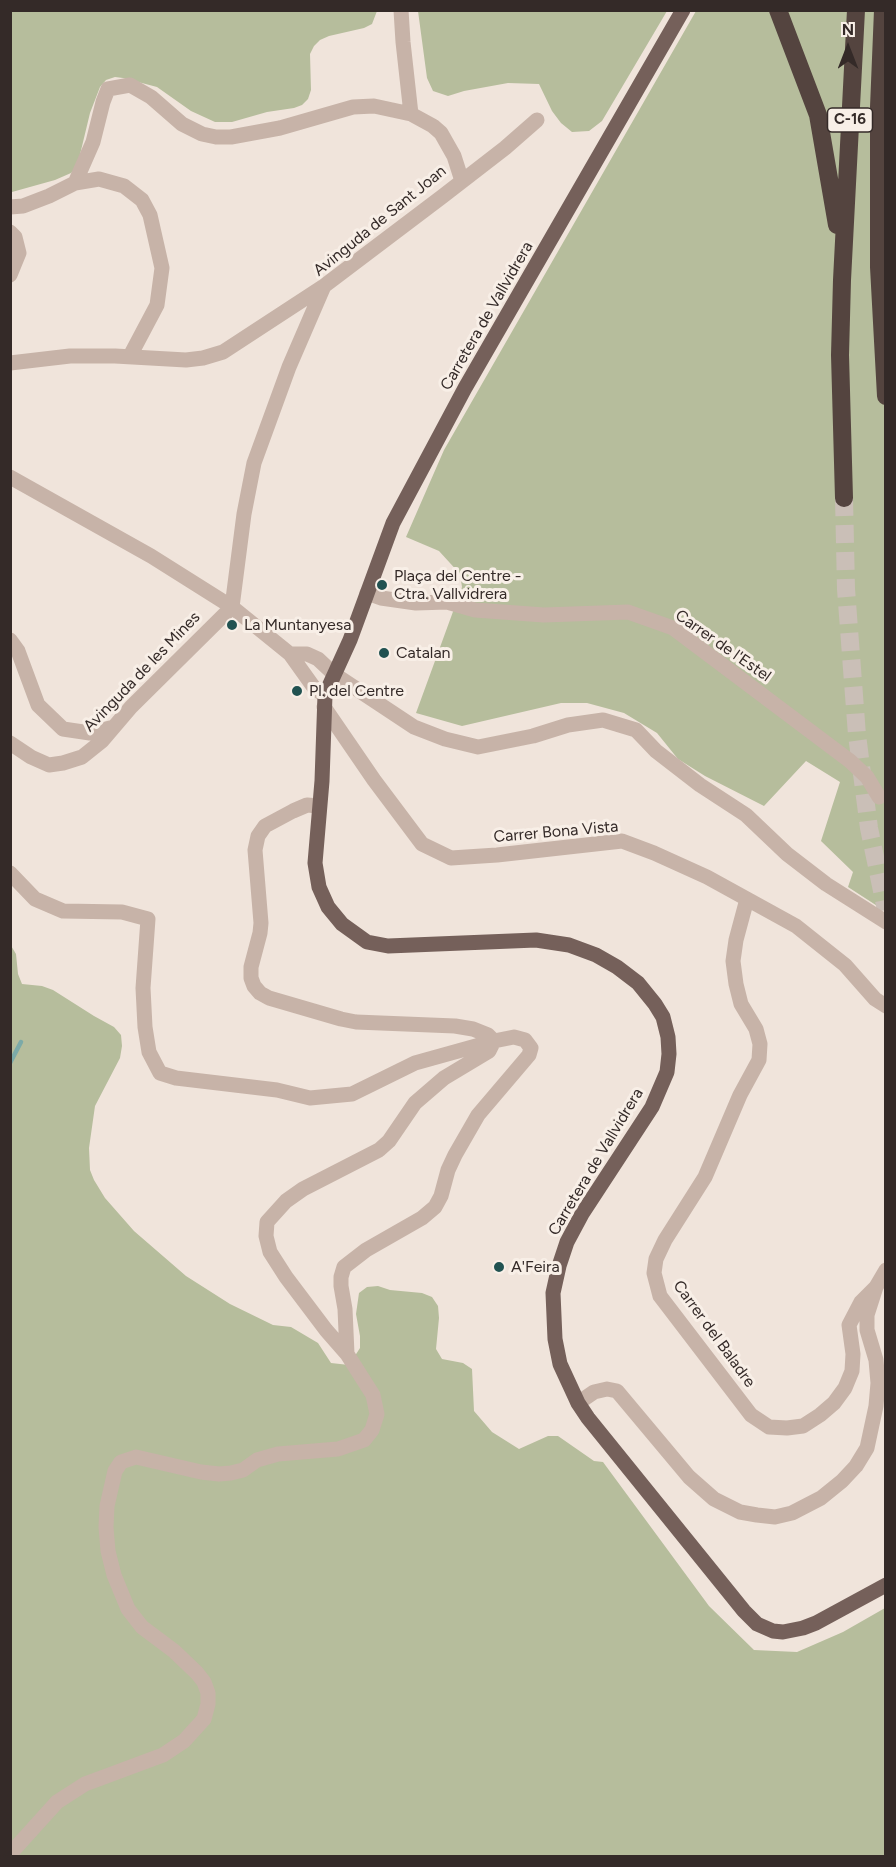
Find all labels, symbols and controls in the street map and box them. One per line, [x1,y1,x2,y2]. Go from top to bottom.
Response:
north arrow [818,18,878,78]
text: N [842,20,854,39]
road number: C-16 [828,108,872,132]
street label: Avinguda de Sant Joan [310,162,450,280]
street label: Carretera de Vallvidrera [437,238,537,394]
place label: Plaça del Centre - Ctra. Vallvidrera [394,566,521,604]
marker: Plaça del Centre - Ctra. Vallvidrera [375,578,389,592]
street label: Carrer de l'Estel [671,606,775,686]
street label: Avinguda de les Mines [80,608,204,736]
place label: La Muntanyesa [244,615,351,635]
marker: La Muntanyesa [225,618,239,632]
place label: Catalan [396,643,450,663]
marker: Catalan [377,646,391,660]
place label: Pl. del Centre [309,681,404,701]
marker: Pl. del Centre [290,684,304,698]
street label: Carrer Bona Vista [493,817,619,847]
street label: Carretera de Vallvidrera [544,1085,648,1239]
place label: A'Feira [511,1257,560,1277]
marker: A'Feira [492,1260,506,1274]
street label: Carrer del Baladre [669,1277,759,1391]

